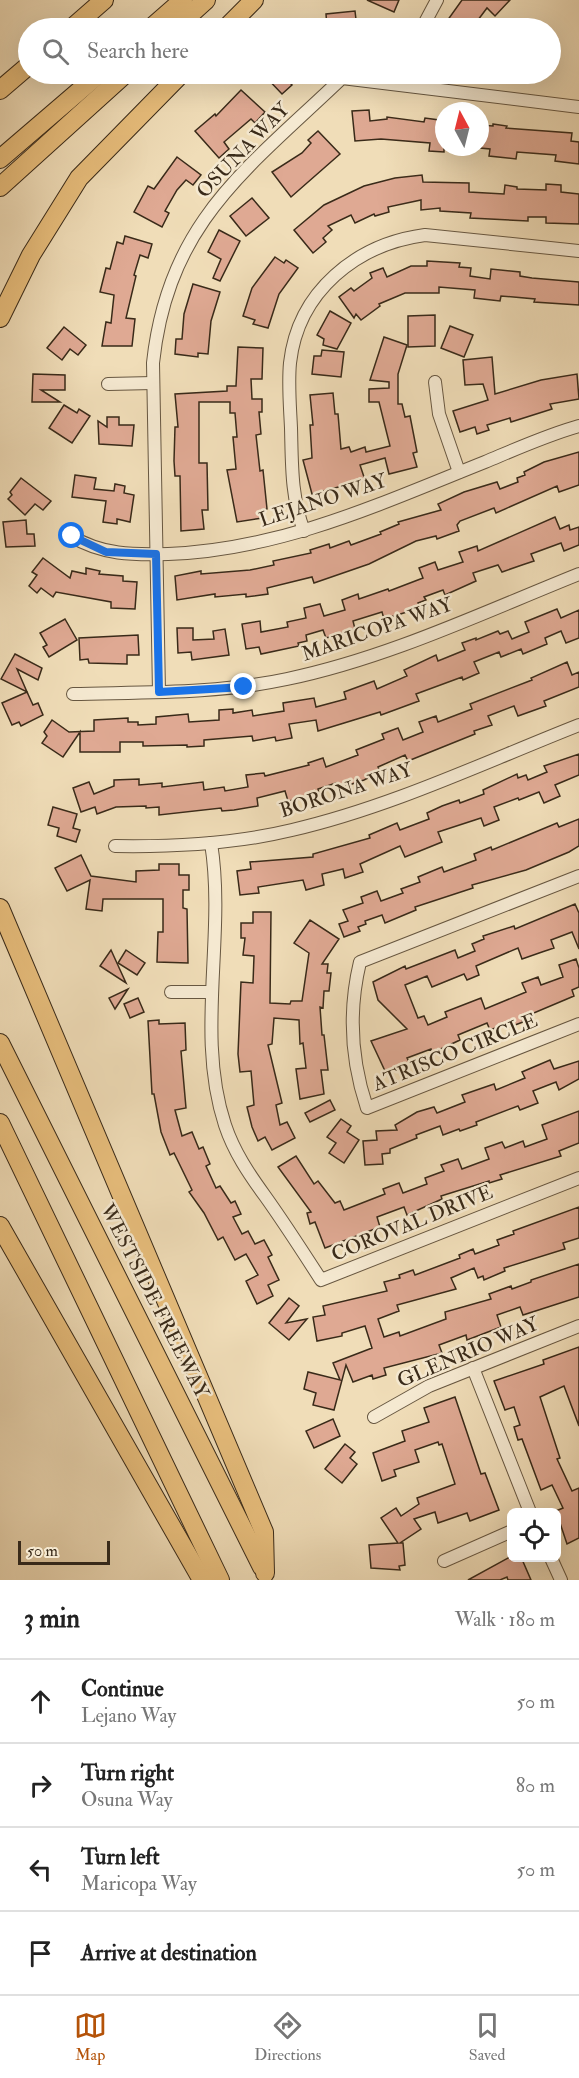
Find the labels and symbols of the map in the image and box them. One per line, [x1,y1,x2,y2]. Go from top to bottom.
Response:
street label: OSUNA WAY [191,96,296,203]
north arrow [435,102,489,156]
street label: LEJANO WAY [256,467,391,532]
route start [58,522,84,548]
street label: MARICOPA WAY [298,591,457,667]
route end [230,673,256,699]
street label: BORONA WAY [276,756,417,823]
street label: ATRISCO CIRCLE [368,1007,541,1097]
street label: COROVAL DRIVE [328,1179,496,1267]
street label: WESTSIDE FREEWAY [95,1199,216,1404]
street label: GLENRIO WAY [393,1310,544,1393]
scale bar [18,1538,110,1566]

